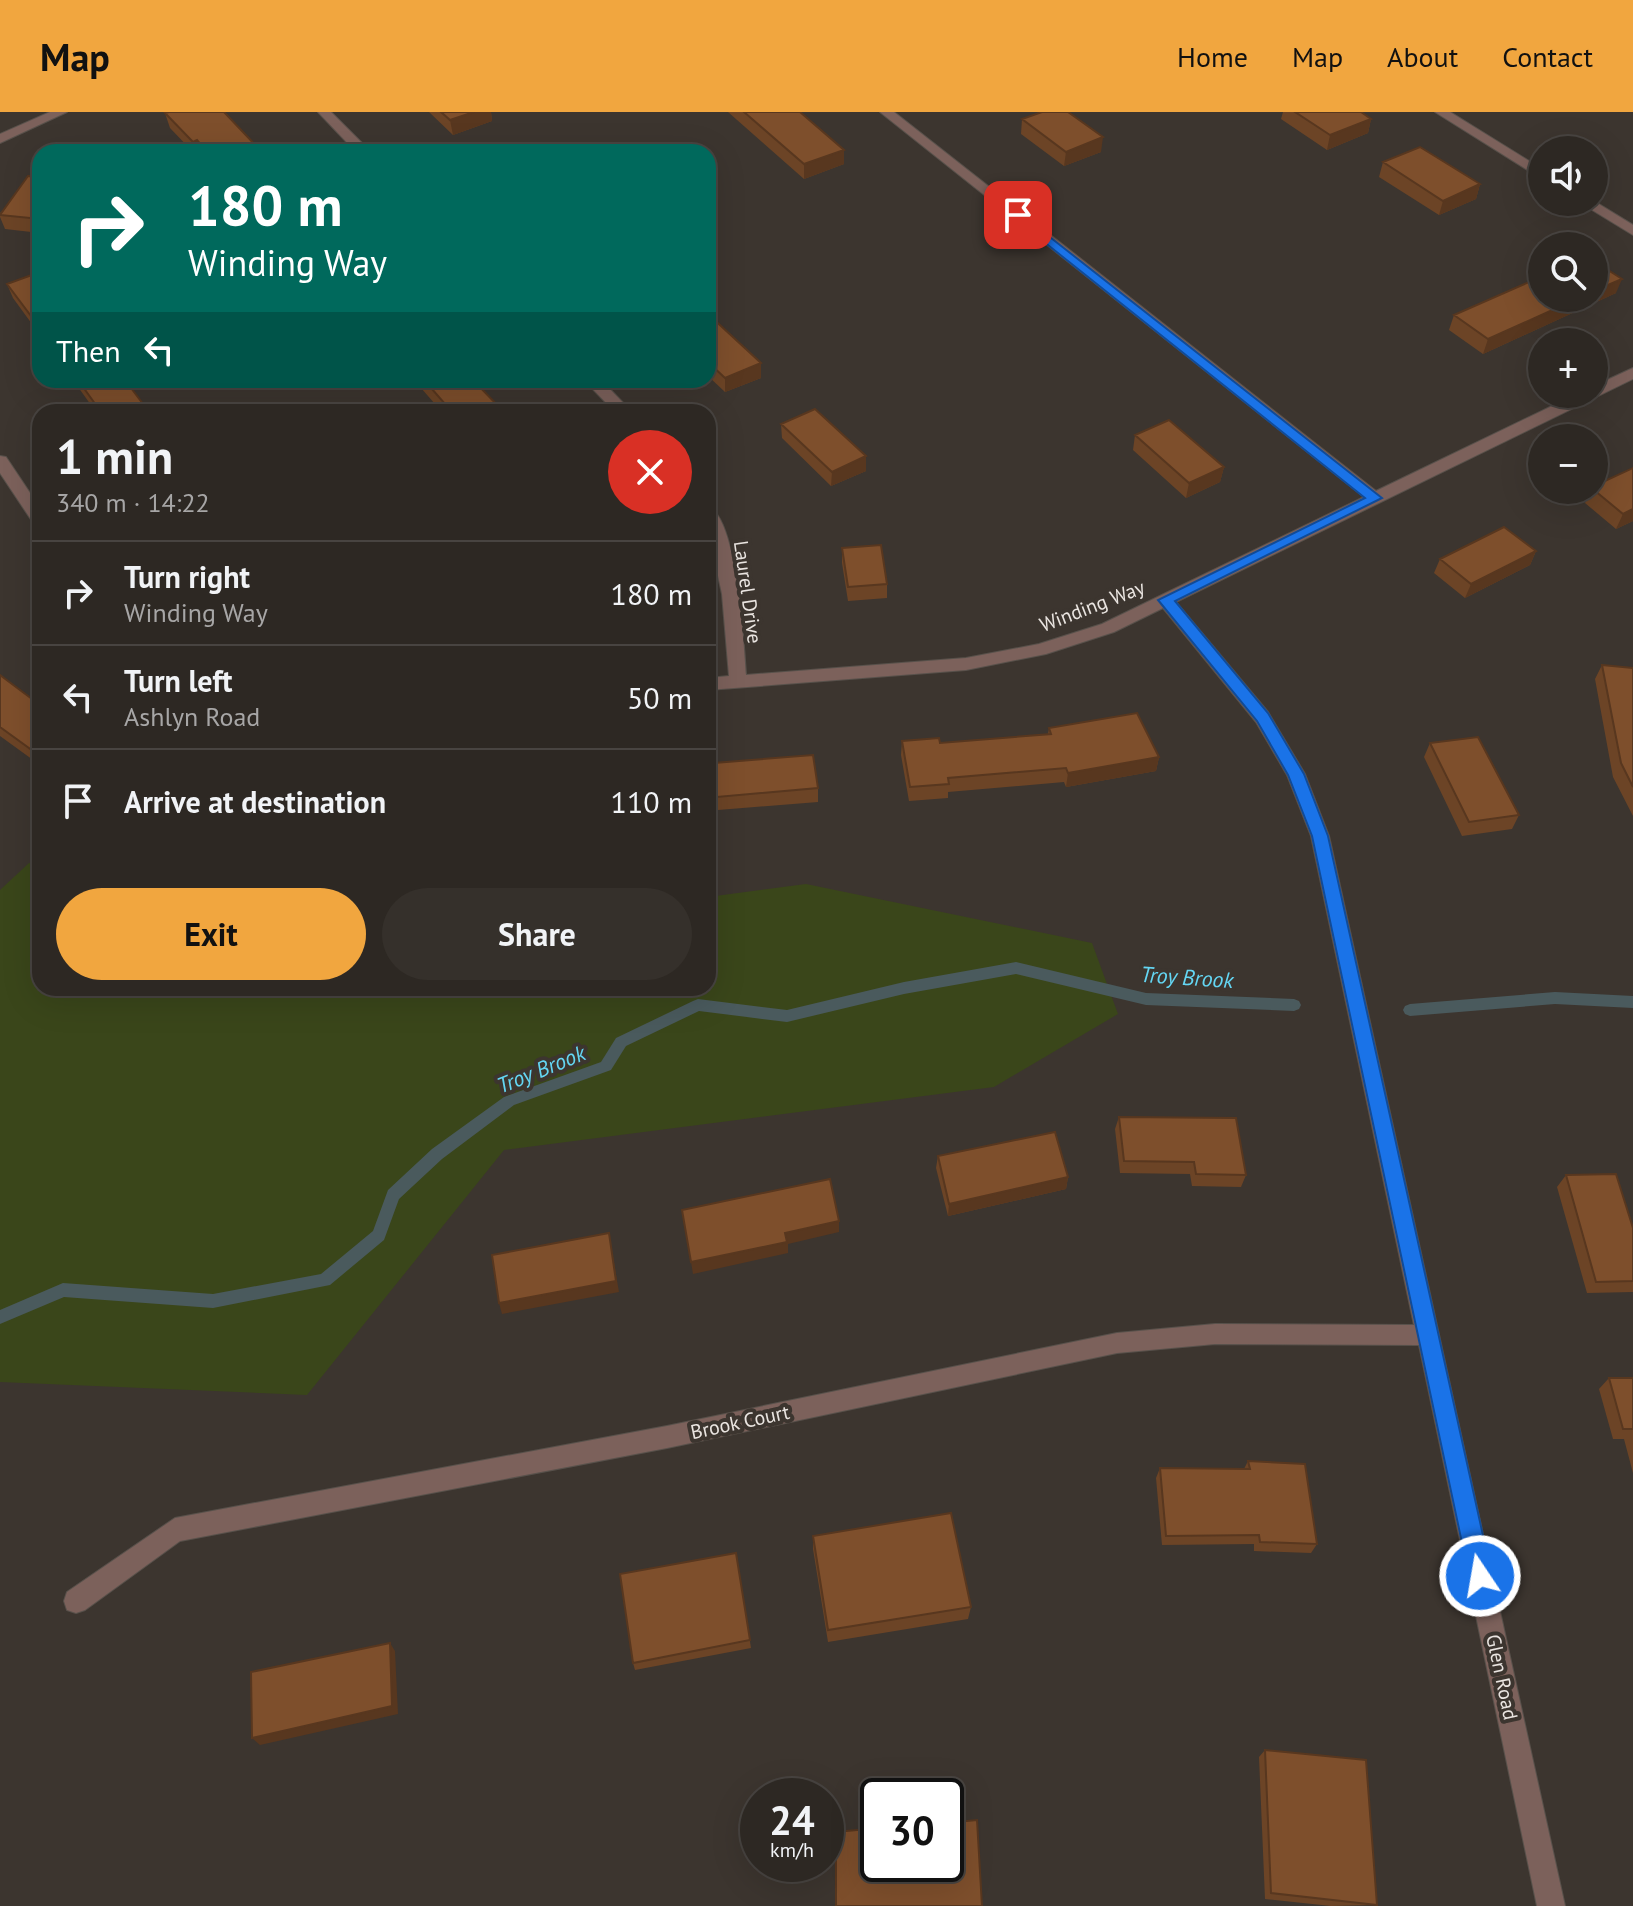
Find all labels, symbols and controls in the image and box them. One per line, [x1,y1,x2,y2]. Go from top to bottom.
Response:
text: Map [40,32,110,81]
text: Home [1177,38,1248,75]
text: Map [1292,38,1343,75]
text: About [1387,38,1458,75]
text: Contact [1502,38,1593,75]
map controls [1528,136,1608,504]
button: sound [1528,136,1608,216]
text: 180 m [188,169,343,241]
icon: right [56,176,160,280]
pin [984,181,1052,249]
icon: arrive [996,193,1040,237]
button: search [1528,232,1608,312]
text: Winding Way [188,239,387,286]
icon: left [137,328,181,372]
button: + [1528,328,1608,408]
text: Then [56,331,121,370]
button: − [1528,424,1608,504]
text: 1 min [56,425,173,487]
button: close [608,430,692,514]
text: 340 m · 14:22 [56,486,210,519]
street label: Laurel Drive [728,539,768,645]
text: Turn right [124,557,250,596]
icon: right [56,571,100,615]
text: 180 m [611,574,692,613]
street label: Winding Way [1036,574,1149,638]
text: Winding Way [124,596,268,629]
text: Turn left [124,661,232,700]
icon: left [56,675,100,719]
text: 50 m [627,678,692,717]
text: Ashlyn Road [124,700,260,733]
icon: arrive [56,779,100,823]
text: Arrive at destination [124,782,386,821]
text: 110 m [611,782,692,821]
button: Exit [56,888,366,980]
button: Share [382,888,692,980]
water label: Troy Brook [1140,960,1236,994]
water label: Troy Brook [493,1038,590,1099]
street label: Brook Court [688,1399,792,1445]
position arrow [1438,1534,1522,1618]
street label: Glen Road [1480,1632,1524,1722]
speed limit sign: 30 [860,1778,964,1882]
text: 24 [769,1794,815,1846]
text: km/h [770,1837,814,1863]

